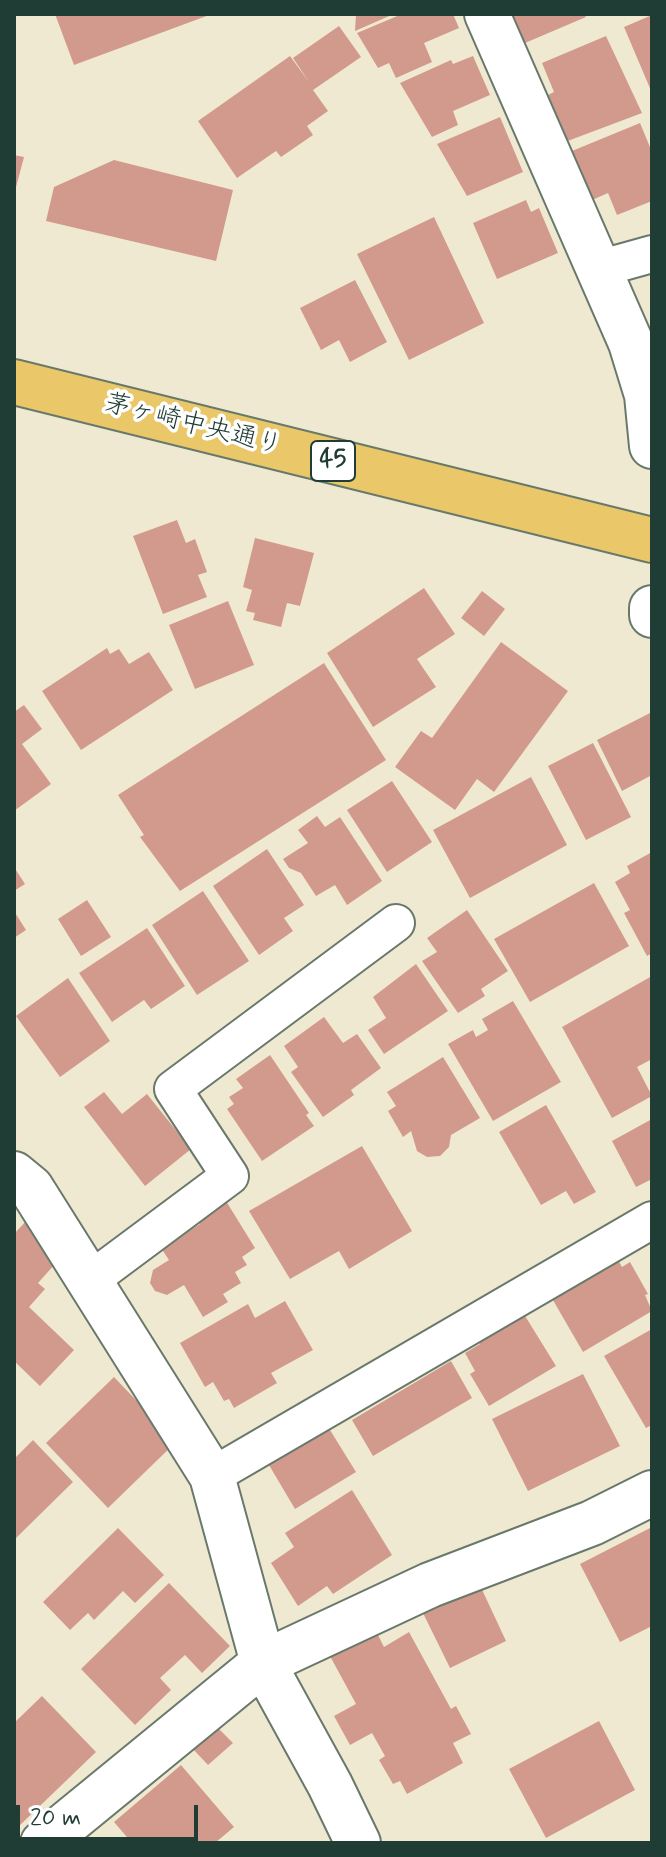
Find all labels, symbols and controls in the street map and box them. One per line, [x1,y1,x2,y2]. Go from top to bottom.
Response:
street label: 茅ヶ崎中央通り [101,389,285,463]
road number: 45 [311,441,355,481]
scale bar [20,1789,202,1839]
text: 20 m [30,1803,81,1834]

